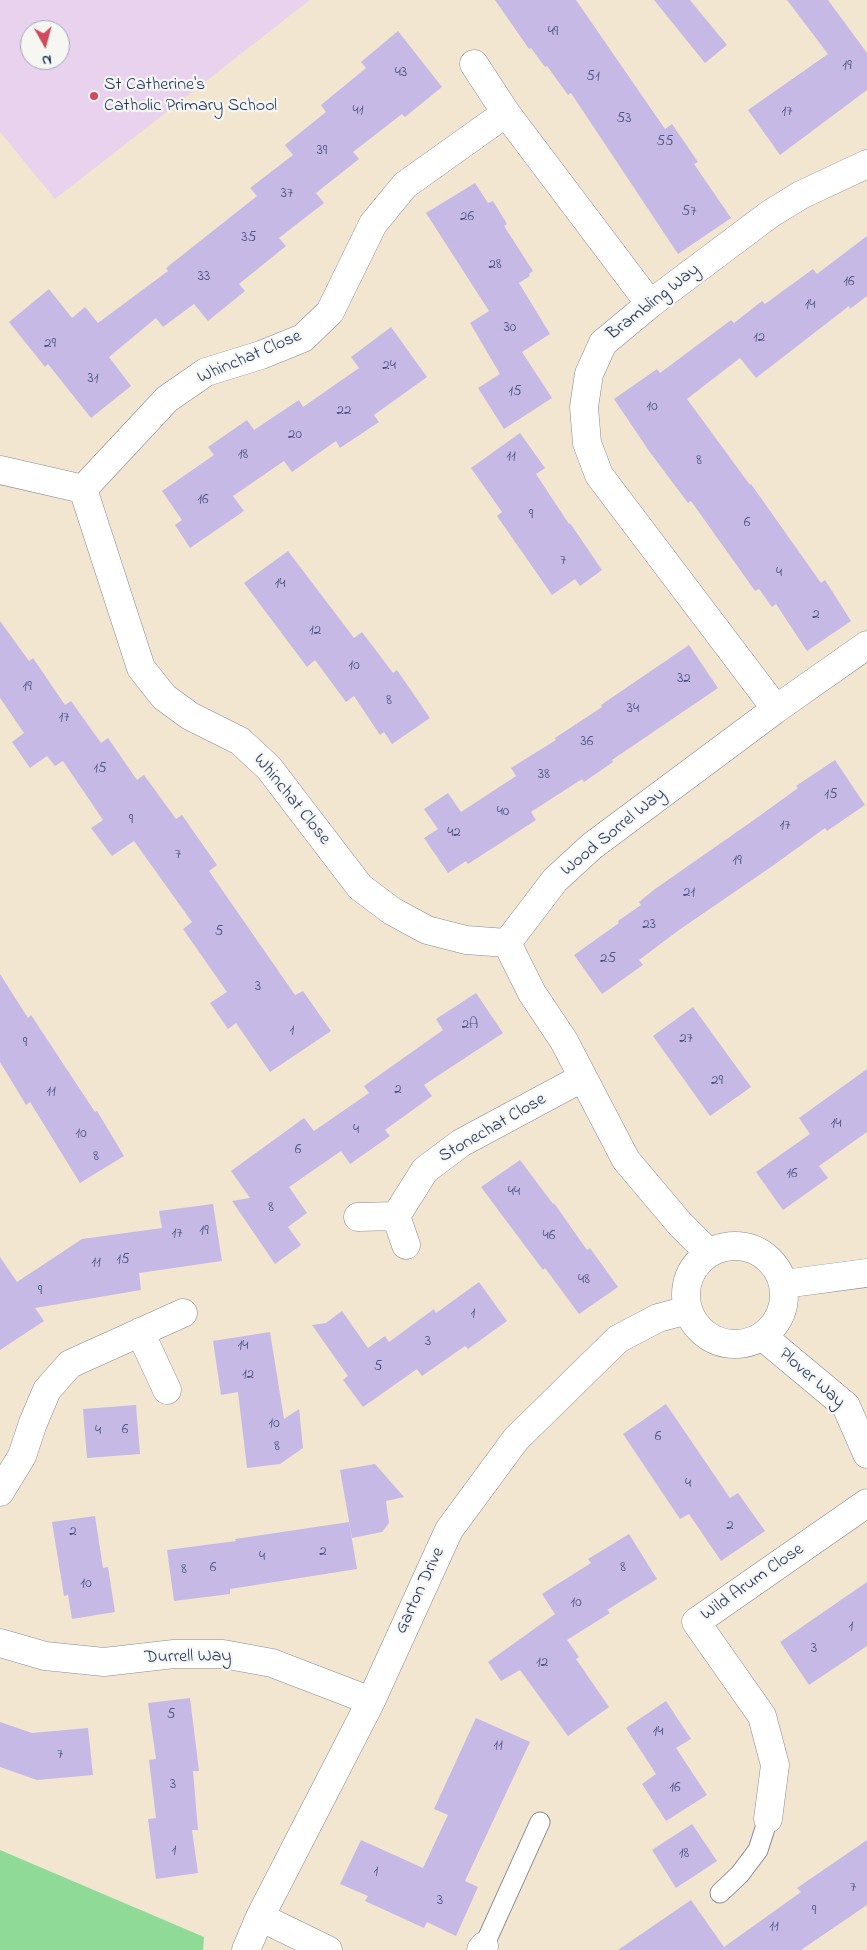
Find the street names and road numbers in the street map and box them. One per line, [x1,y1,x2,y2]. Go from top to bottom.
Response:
street label: Brambling Way [603,260,705,346]
street label: Whinchat Close [195,326,305,390]
street label: Whinchat Close [248,750,334,850]
street label: Wood Sorrel Way [557,784,671,882]
street label: Stonechat Close [436,1090,550,1168]
street label: Plover Way [773,1344,849,1414]
street label: Wild Arum Close [697,1540,809,1626]
street label: Garton Drive [392,1544,450,1638]
street label: Durrell Way [144,1646,232,1670]

